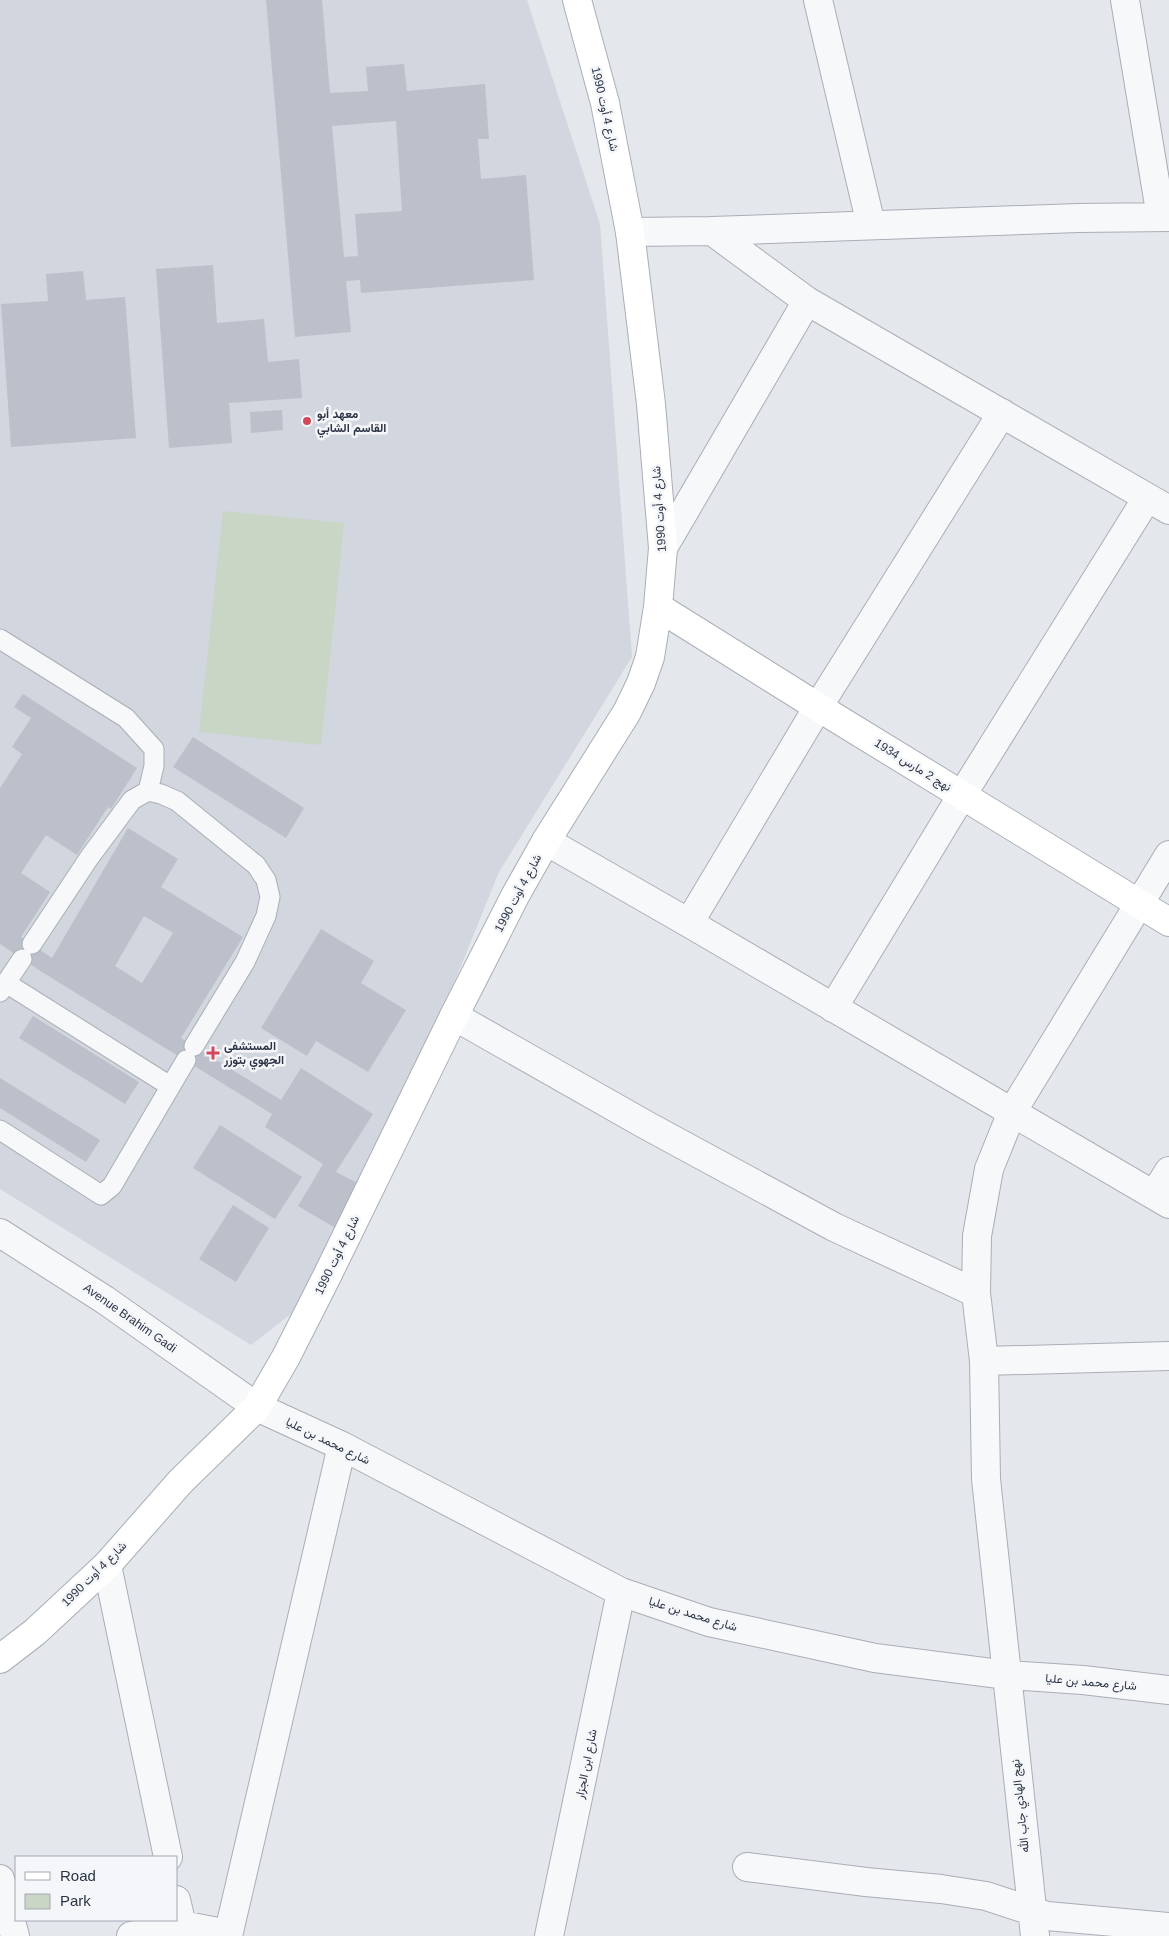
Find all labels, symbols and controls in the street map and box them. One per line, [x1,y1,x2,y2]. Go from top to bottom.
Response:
street label: شارع 4 أوت 1990 [587,65,622,153]
place label: معهد أبو القاسم الشابي [317,407,386,438]
marker: معهد أبو القاسم الشابي [301,415,313,427]
street label: شارع 4 أوت 1990 [649,465,671,552]
street label: نهج 2 مارس 1934 [871,736,954,796]
street label: شارع 4 أوت 1990 [492,852,546,935]
place label: المستشفى الجهوي بتوزر [223,1039,284,1070]
marker: المستشفى الجهوي بتوزر [206,1046,220,1060]
street label: شارع 4 أوت 1990 [312,1213,364,1298]
street label: Avenue Brahim Gadi [81,1281,179,1355]
street label: شارع محمد بن عليا [283,1415,372,1469]
street label: شارع 4 أوت 1990 [59,1539,131,1611]
street label: شارع محمد بن عليا [647,1594,739,1636]
street label: شارع محمد بن عليا [1045,1671,1137,1695]
street label: شارع ابن الجزار [572,1728,602,1802]
street label: نهج الهادي جاب الله [1008,1758,1035,1853]
legend [15,1856,178,1921]
text: Road [60,1867,96,1884]
text: Park [60,1892,91,1909]

